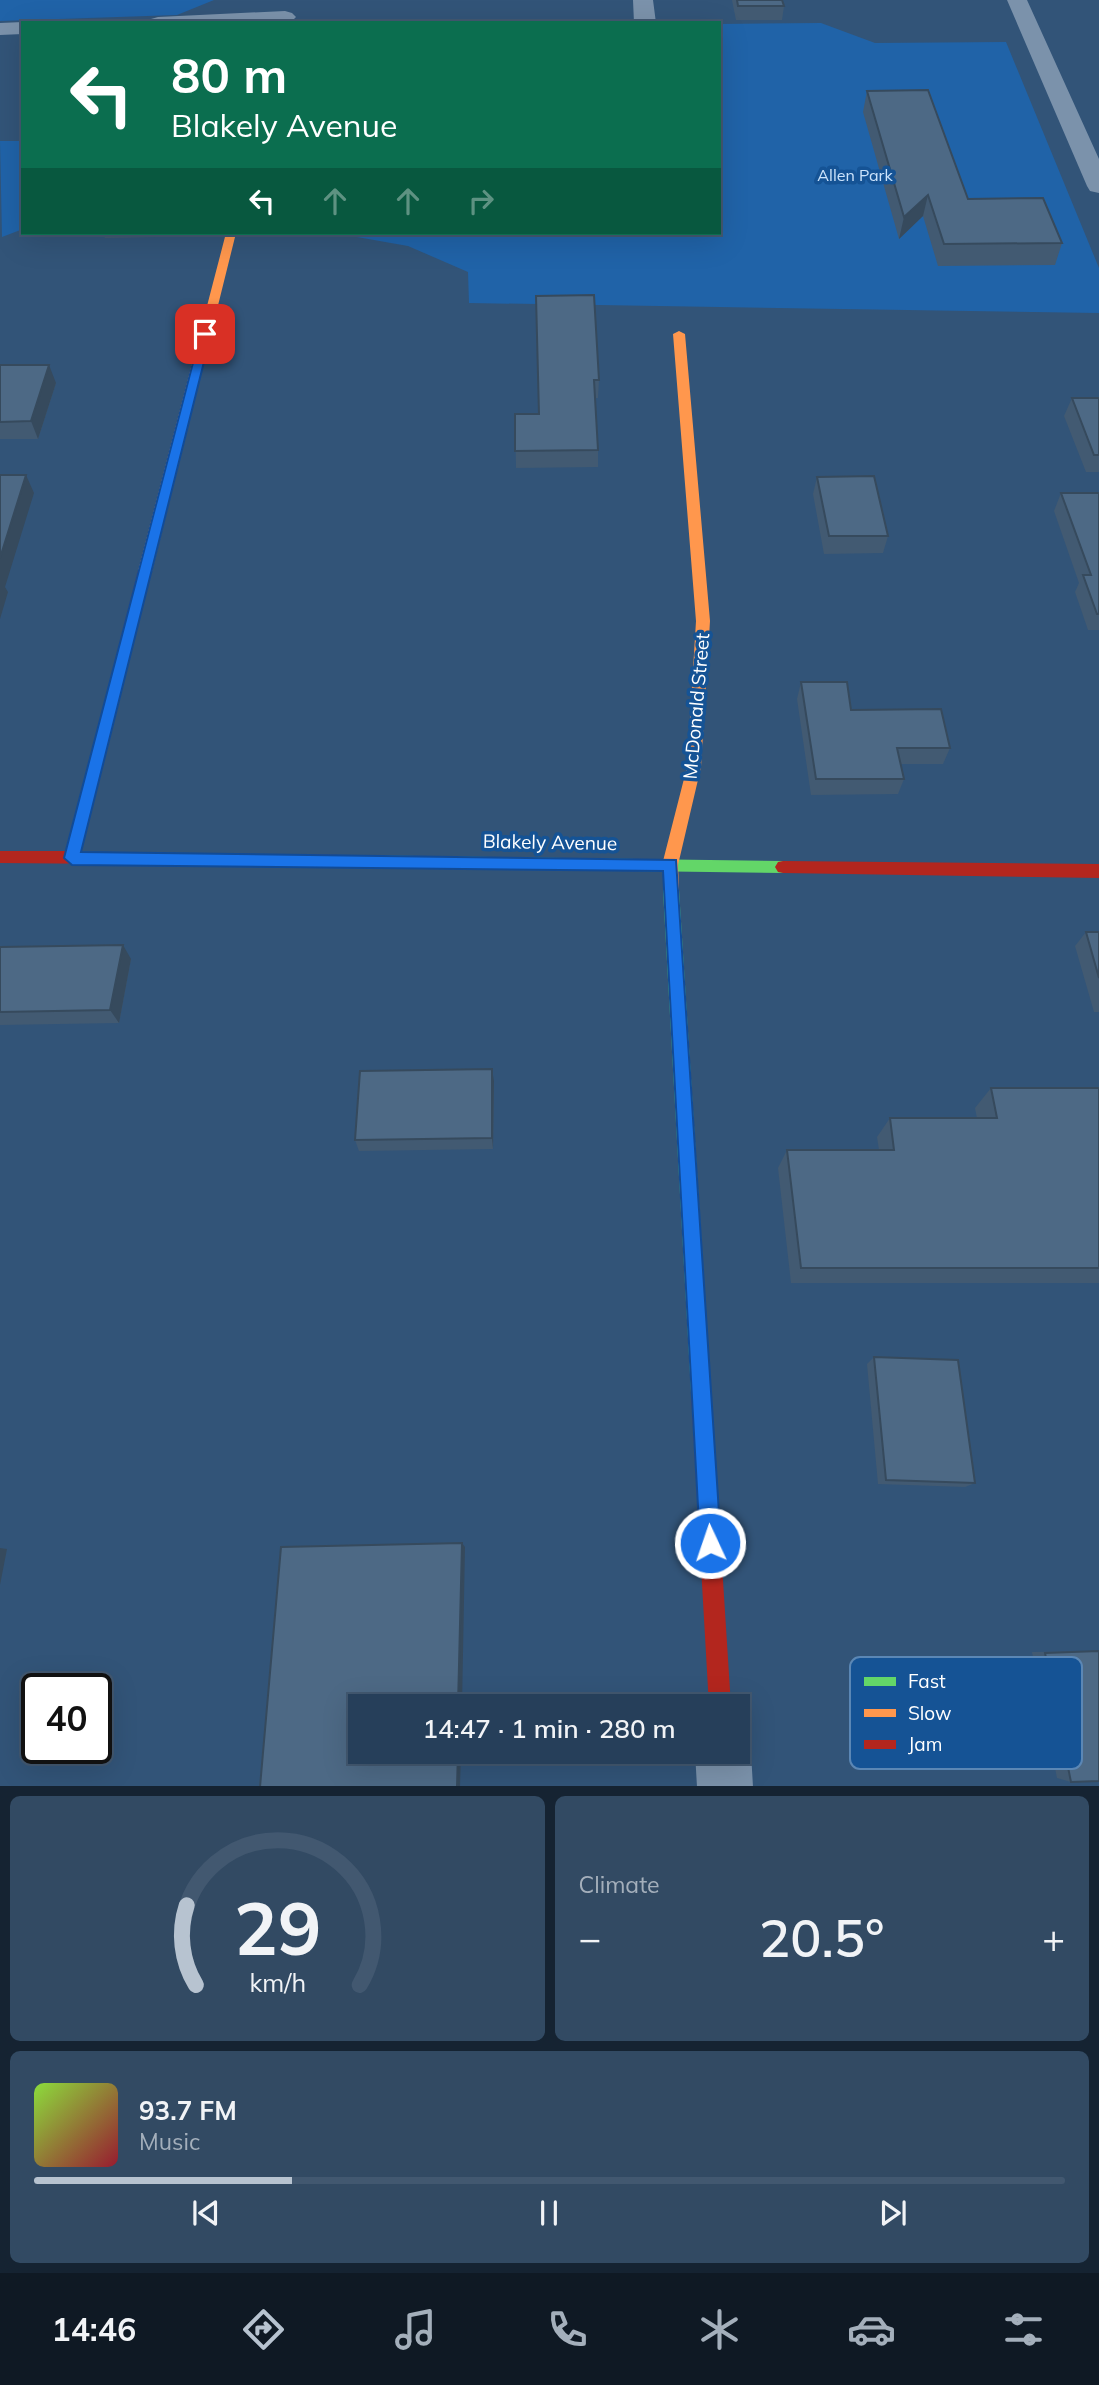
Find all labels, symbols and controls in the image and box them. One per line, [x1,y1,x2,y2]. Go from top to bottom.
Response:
text: 80 m [171,44,287,105]
icon: left [56,49,147,140]
text: Blakely Avenue [171,105,397,145]
park label: Allen Park [817,165,893,185]
icon: left [243,182,281,220]
icon: ahead [316,182,354,220]
icon: ahead [389,182,427,220]
icon: right [462,182,500,220]
pin [175,304,235,364]
icon: arrive [186,315,224,353]
street label: McDonald Street [678,632,714,780]
street label: Blakely Avenue [483,829,617,855]
position arrow [673,1506,747,1580]
legend [850,1657,1082,1769]
text: Fast [908,1669,946,1693]
speed limit sign: 40 [21,1673,112,1764]
text: Slow [908,1701,952,1725]
text: 14:47 · 1 min · 280 m [422,1712,676,1745]
text: Jam [908,1732,942,1756]
text: Climate [579,1870,660,1899]
text: 29 [234,1882,321,1973]
text: 20.5° [759,1905,884,1970]
text: − [579,1914,601,1962]
text: + [1042,1914,1065,1962]
text: km/h [249,1966,306,1997]
text: 93.7 FM [139,2094,237,2127]
text: Music [139,2127,200,2156]
icon: previous [187,2194,225,2232]
icon: pause [530,2194,568,2232]
icon: next [874,2194,912,2232]
icon: directions [239,2305,288,2354]
icon: music [391,2305,440,2354]
icon: phone [543,2305,592,2354]
icon: climate [695,2305,744,2354]
icon: car [847,2305,896,2354]
icon: filters [999,2305,1048,2354]
text: 14:46 [51,2309,136,2349]

